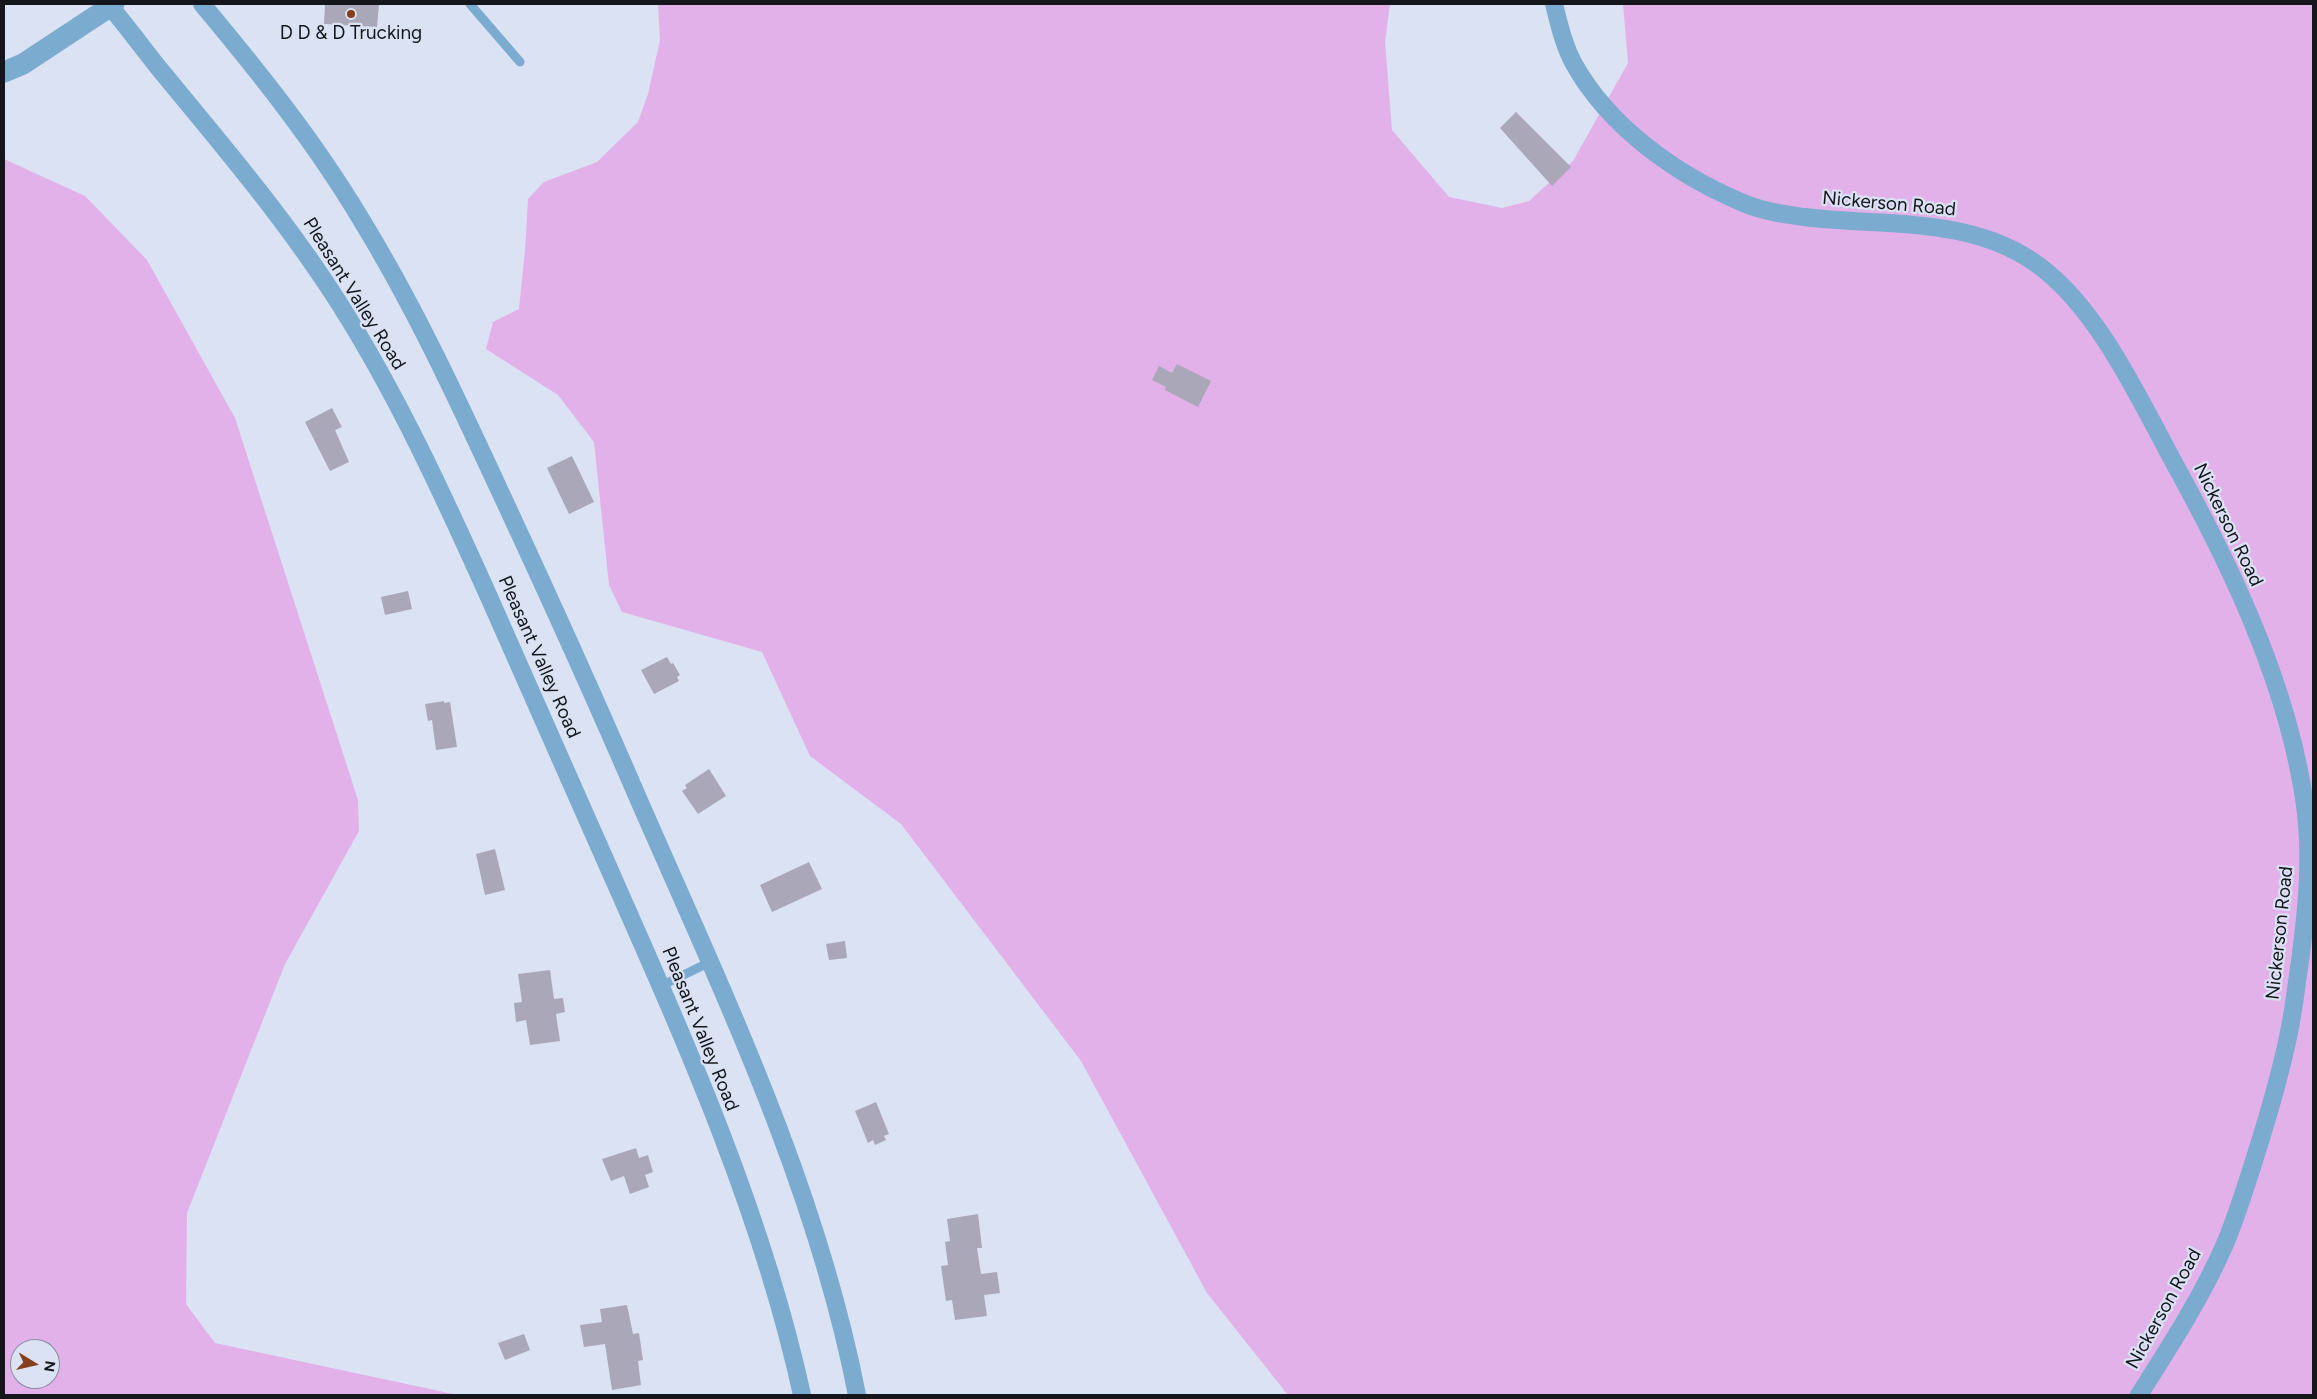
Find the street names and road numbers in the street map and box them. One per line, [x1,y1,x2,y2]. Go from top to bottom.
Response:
street label: Nickerson Road [1821,187,1957,221]
street label: Pleasant Valley Road [298,214,410,374]
street label: Nickerson Road [2188,460,2268,590]
street label: Pleasant Valley Road [493,572,585,742]
street label: Nickerson Road [2262,865,2298,1001]
street label: Pleasant Valley Road [657,943,743,1115]
street label: Nickerson Road [2122,1245,2206,1373]

